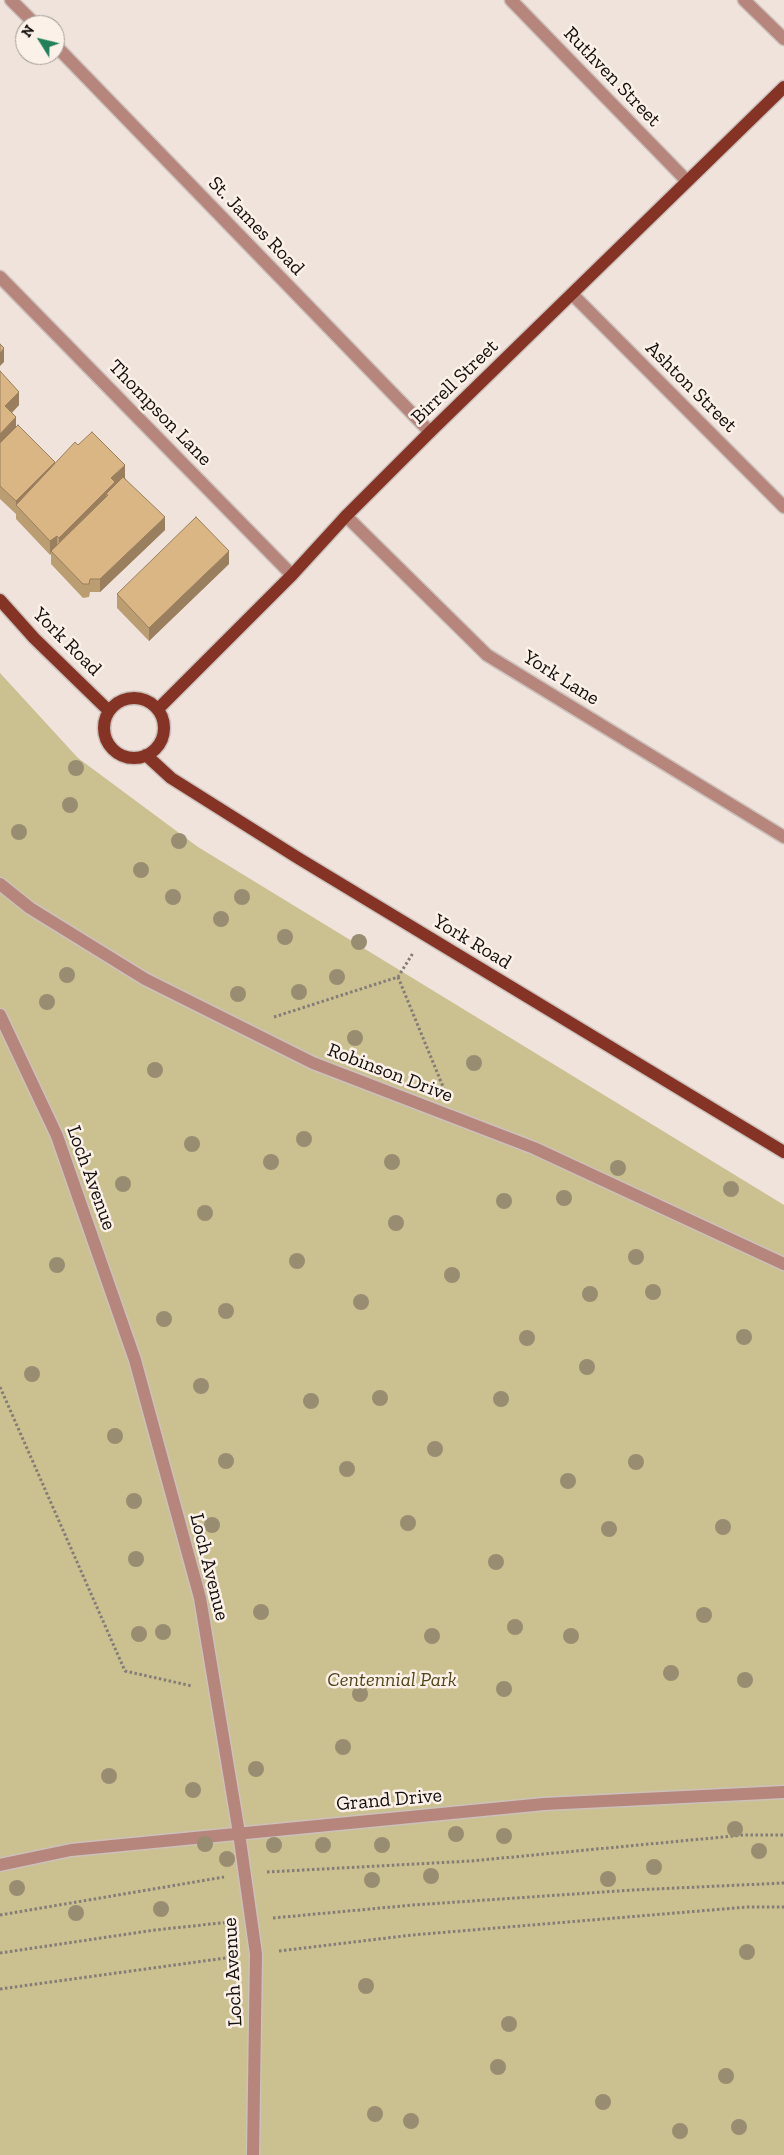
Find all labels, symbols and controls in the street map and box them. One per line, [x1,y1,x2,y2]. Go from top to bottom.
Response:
north arrow [15,15,65,65]
text: N [18,22,38,41]
street label: Ruthven Street [558,22,666,132]
street label: St. James Road [203,172,309,280]
street label: Birrell Street [406,335,504,429]
street label: Ashton Street [640,336,742,438]
street label: Thompson Lane [103,355,217,471]
street label: York Road [28,603,106,681]
street label: York Lane [518,645,604,711]
street label: York Road [428,909,516,975]
street label: Robinson Drive [324,1038,456,1108]
street label: Loch Avenue [61,1122,121,1234]
street label: Loch Avenue [184,1511,234,1623]
park label: Centennial Park [327,1668,457,1692]
street label: Grand Drive [335,1783,443,1817]
street label: Loch Avenue [218,1917,248,2027]

